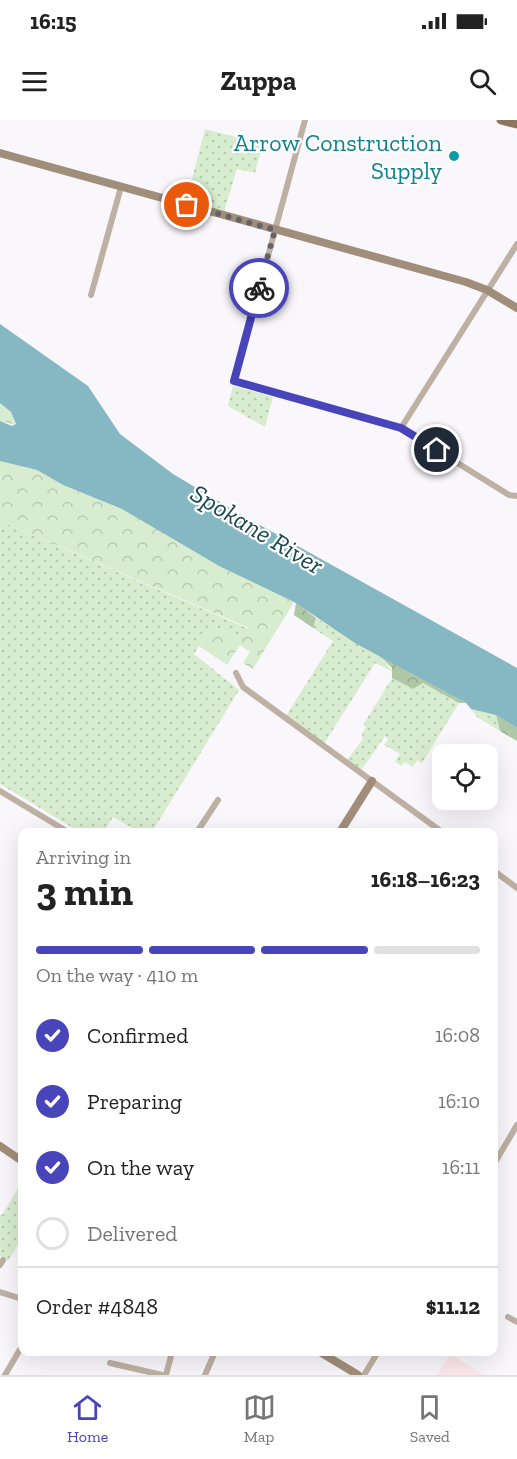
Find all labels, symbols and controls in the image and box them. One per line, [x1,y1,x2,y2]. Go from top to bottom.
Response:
text: 16:15 [30,8,77,35]
icon: menu [18,65,51,98]
text: Zuppa [221,65,296,97]
icon: search [466,65,499,98]
place label: Arrow Construction Supply [234,128,443,185]
marker: Arrow Construction Supply [447,149,461,163]
pin [161,179,212,230]
icon: bag [170,188,203,221]
courier [229,258,289,318]
icon: bike [243,272,276,305]
pin [411,424,462,475]
icon: home [420,433,453,466]
water label: Spokane River [185,477,329,581]
map controls [432,744,498,810]
button: locate [432,744,498,810]
text: Arriving in [36,845,131,869]
text: 16:18–16:23 [371,866,480,893]
text: 3 min [36,868,133,915]
text: On the way · 410 m [36,963,198,987]
icon: check [36,1019,69,1052]
text: Confirmed [87,1022,188,1049]
text: 16:08 [435,1023,480,1047]
icon: check [36,1085,69,1118]
text: Preparing [87,1088,182,1115]
text: 16:10 [438,1089,480,1113]
icon: check [36,1151,69,1184]
text: On the way [87,1154,194,1181]
text: 16:11 [442,1155,480,1179]
text: Delivered [87,1220,177,1247]
text: Order #4848 [36,1293,158,1320]
text: $11.12 [426,1293,480,1320]
tab: Home [67,1391,108,1446]
tab: Map [243,1391,276,1446]
tab: Saved [410,1391,450,1446]

